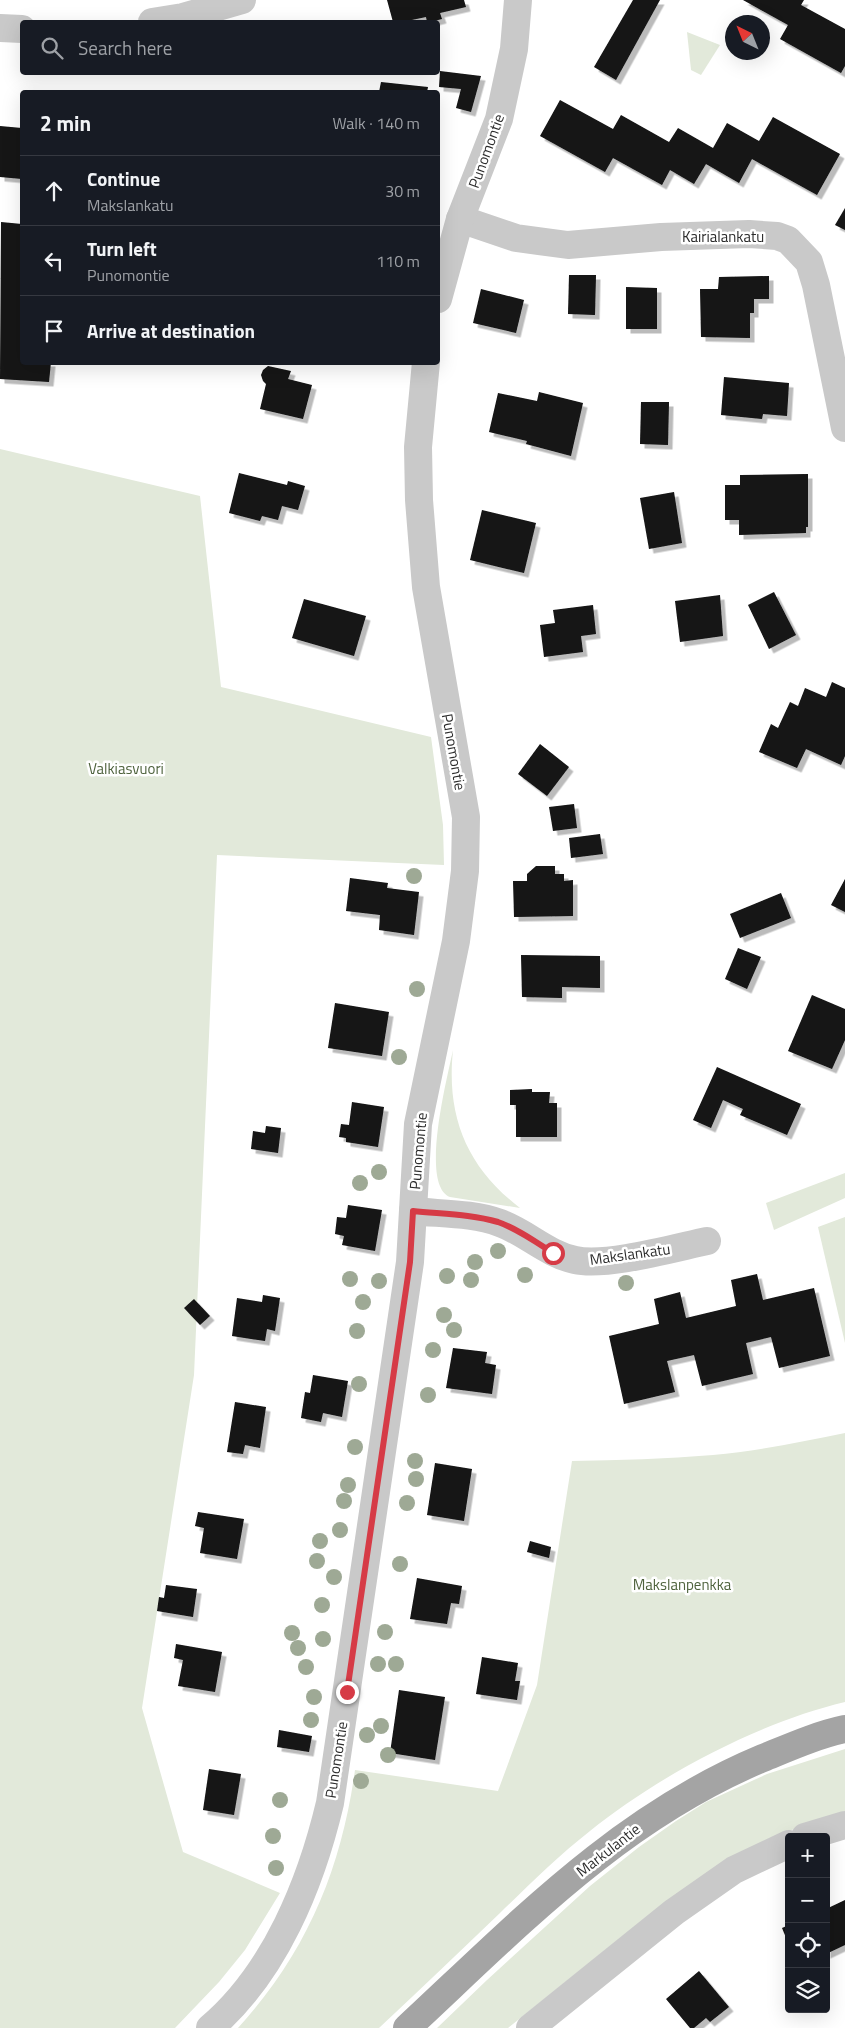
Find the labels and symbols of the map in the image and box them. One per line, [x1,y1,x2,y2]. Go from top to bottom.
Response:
north arrow [725,15,770,60]
street label: Punomontie [462,111,510,191]
street label: Kairialankatu [682,225,764,248]
street label: Punomontie [436,712,472,792]
park label: Valkiasvuori [88,757,164,780]
street label: Punomontie [403,1111,433,1191]
street label: Makslankatu [588,1237,672,1271]
route start [542,1242,565,1265]
park label: Makslanpenkka [633,1573,732,1596]
route end [336,1681,359,1704]
street label: Punomontie [319,1720,353,1800]
street label: Markulantie [571,1818,645,1882]

